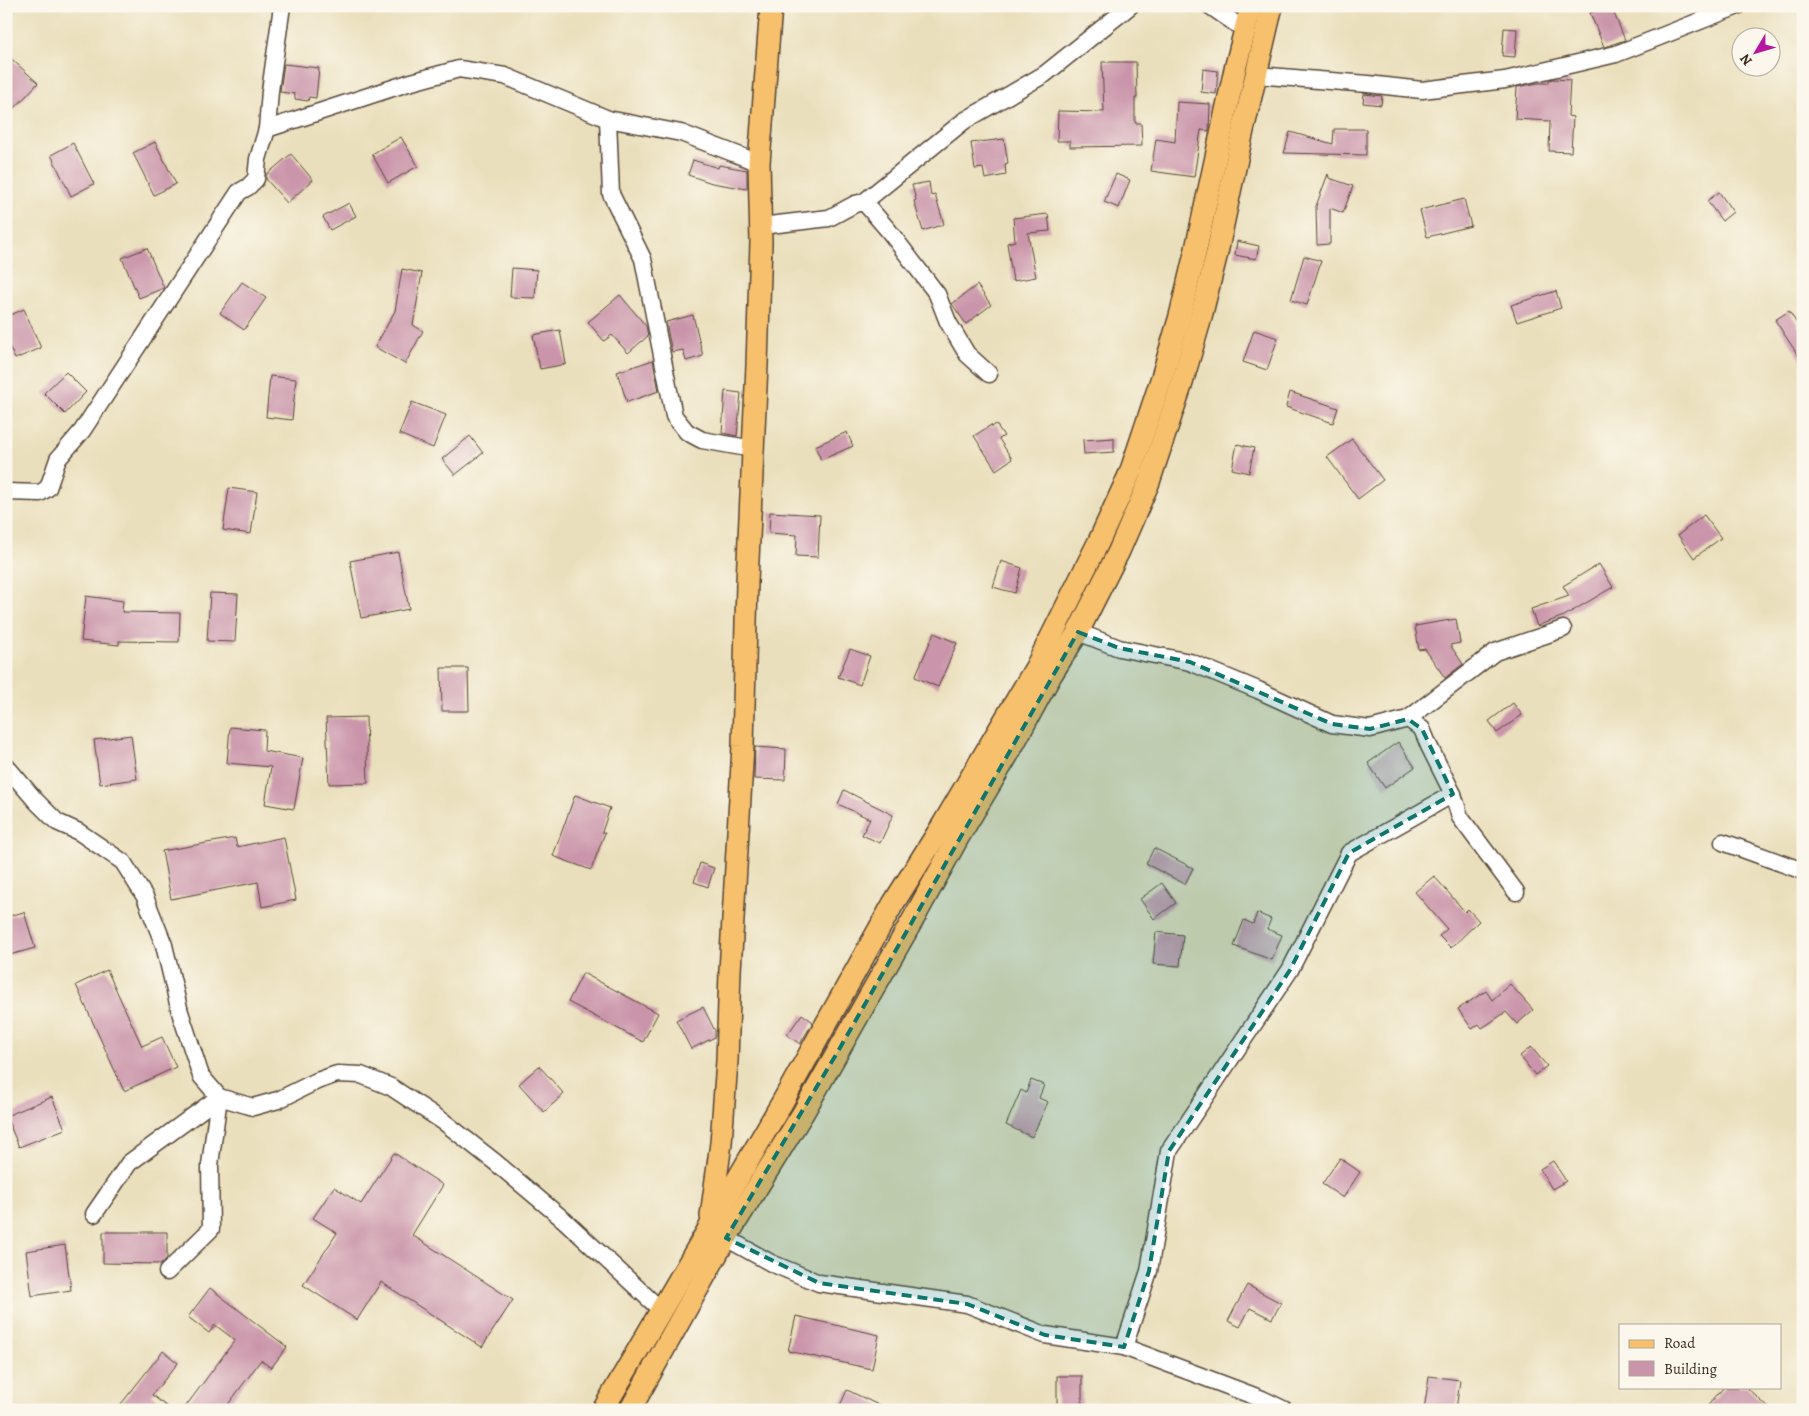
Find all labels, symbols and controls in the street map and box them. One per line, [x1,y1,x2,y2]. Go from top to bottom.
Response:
north arrow [1732,28,1782,78]
text: N [1736,50,1757,70]
legend [1619,1324,1782,1388]
text: Road [1664,1333,1696,1353]
text: Building [1664,1359,1717,1379]

